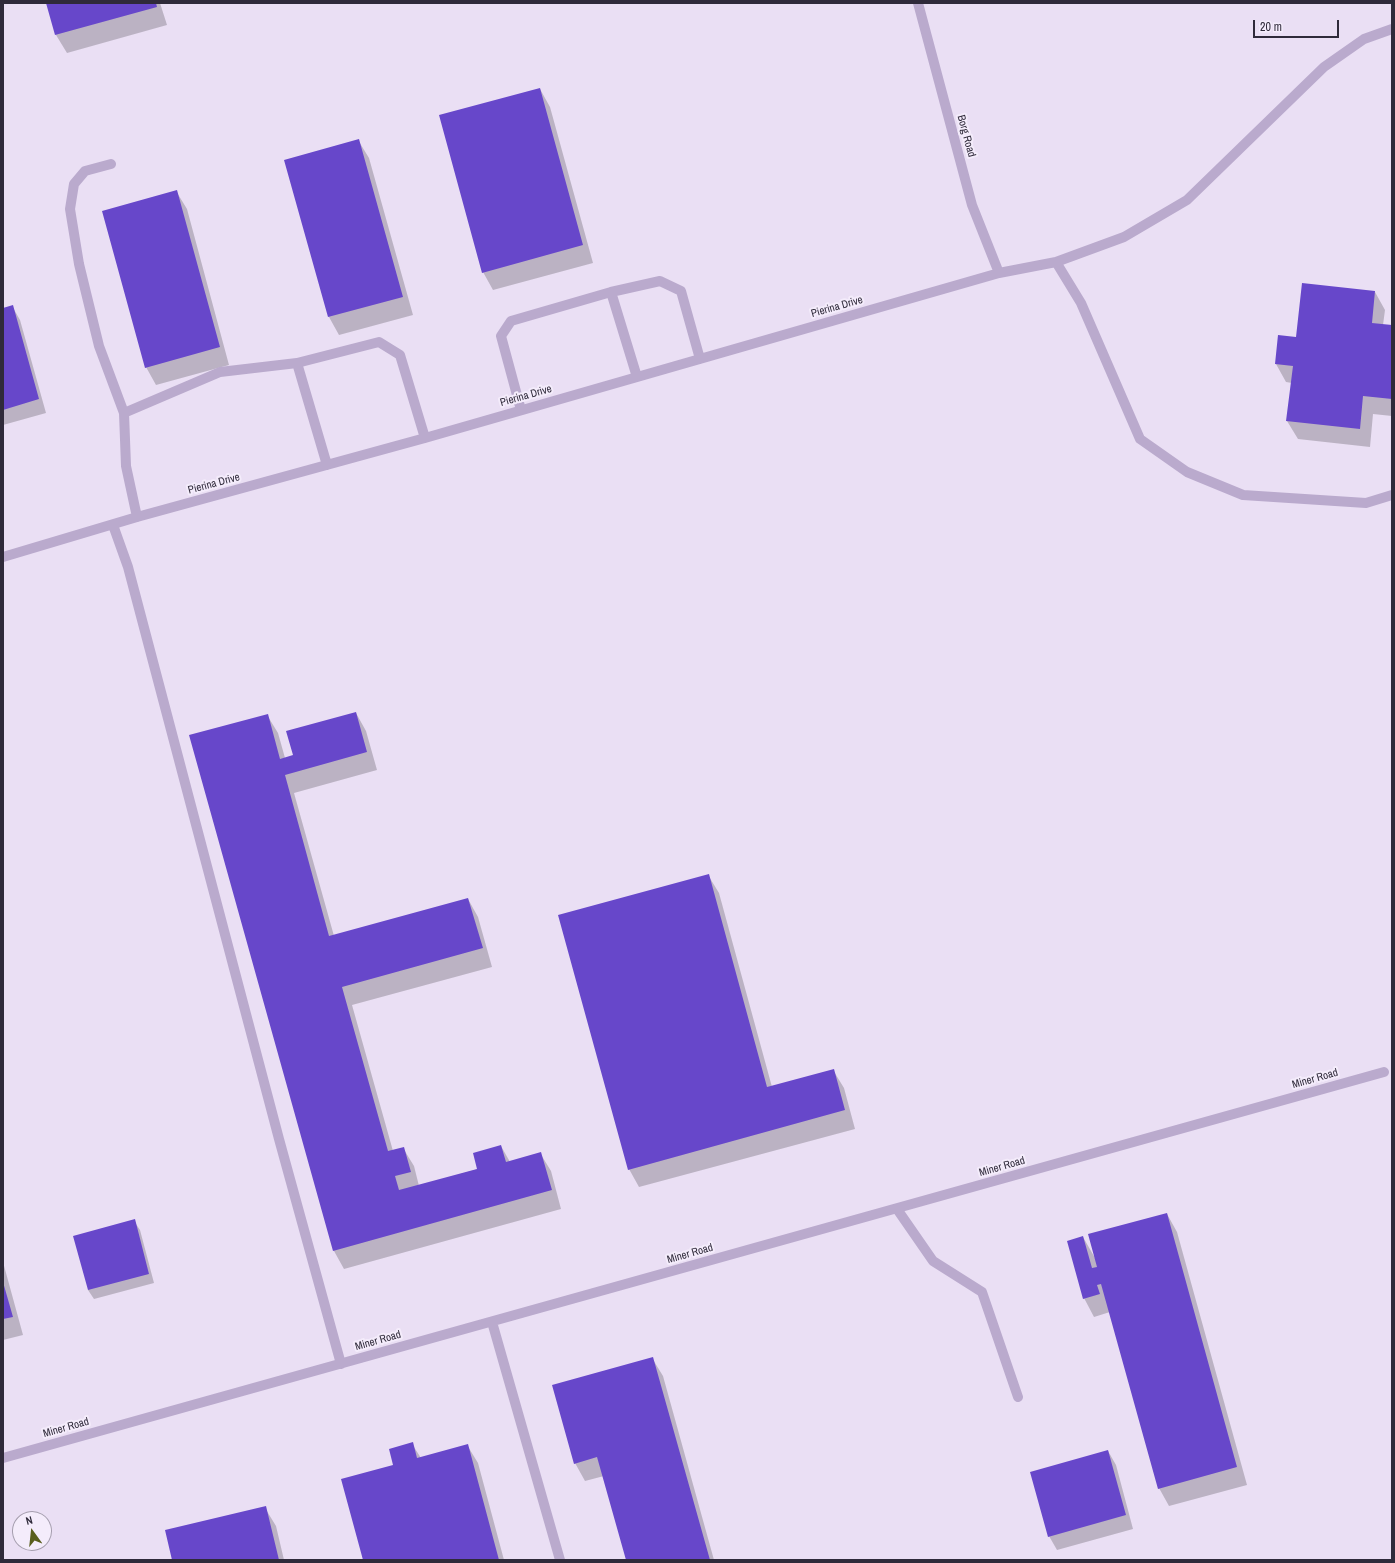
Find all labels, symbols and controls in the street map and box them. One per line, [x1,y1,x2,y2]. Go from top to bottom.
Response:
scale bar [1255,12,1341,38]
text: 20 m [1260,19,1282,35]
street label: Borg Road [954,113,978,159]
street label: Pierina Drive [810,293,864,321]
street label: Pierina Drive [499,382,553,410]
street label: Pierina Drive [187,471,241,497]
street label: Miner Road [1291,1066,1339,1092]
street label: Miner Road [978,1154,1026,1180]
street label: Miner Road [666,1241,714,1267]
street label: Miner Road [354,1328,402,1354]
street label: Miner Road [42,1415,90,1441]
north arrow [12,1511,52,1551]
text: N [24,1513,34,1528]

